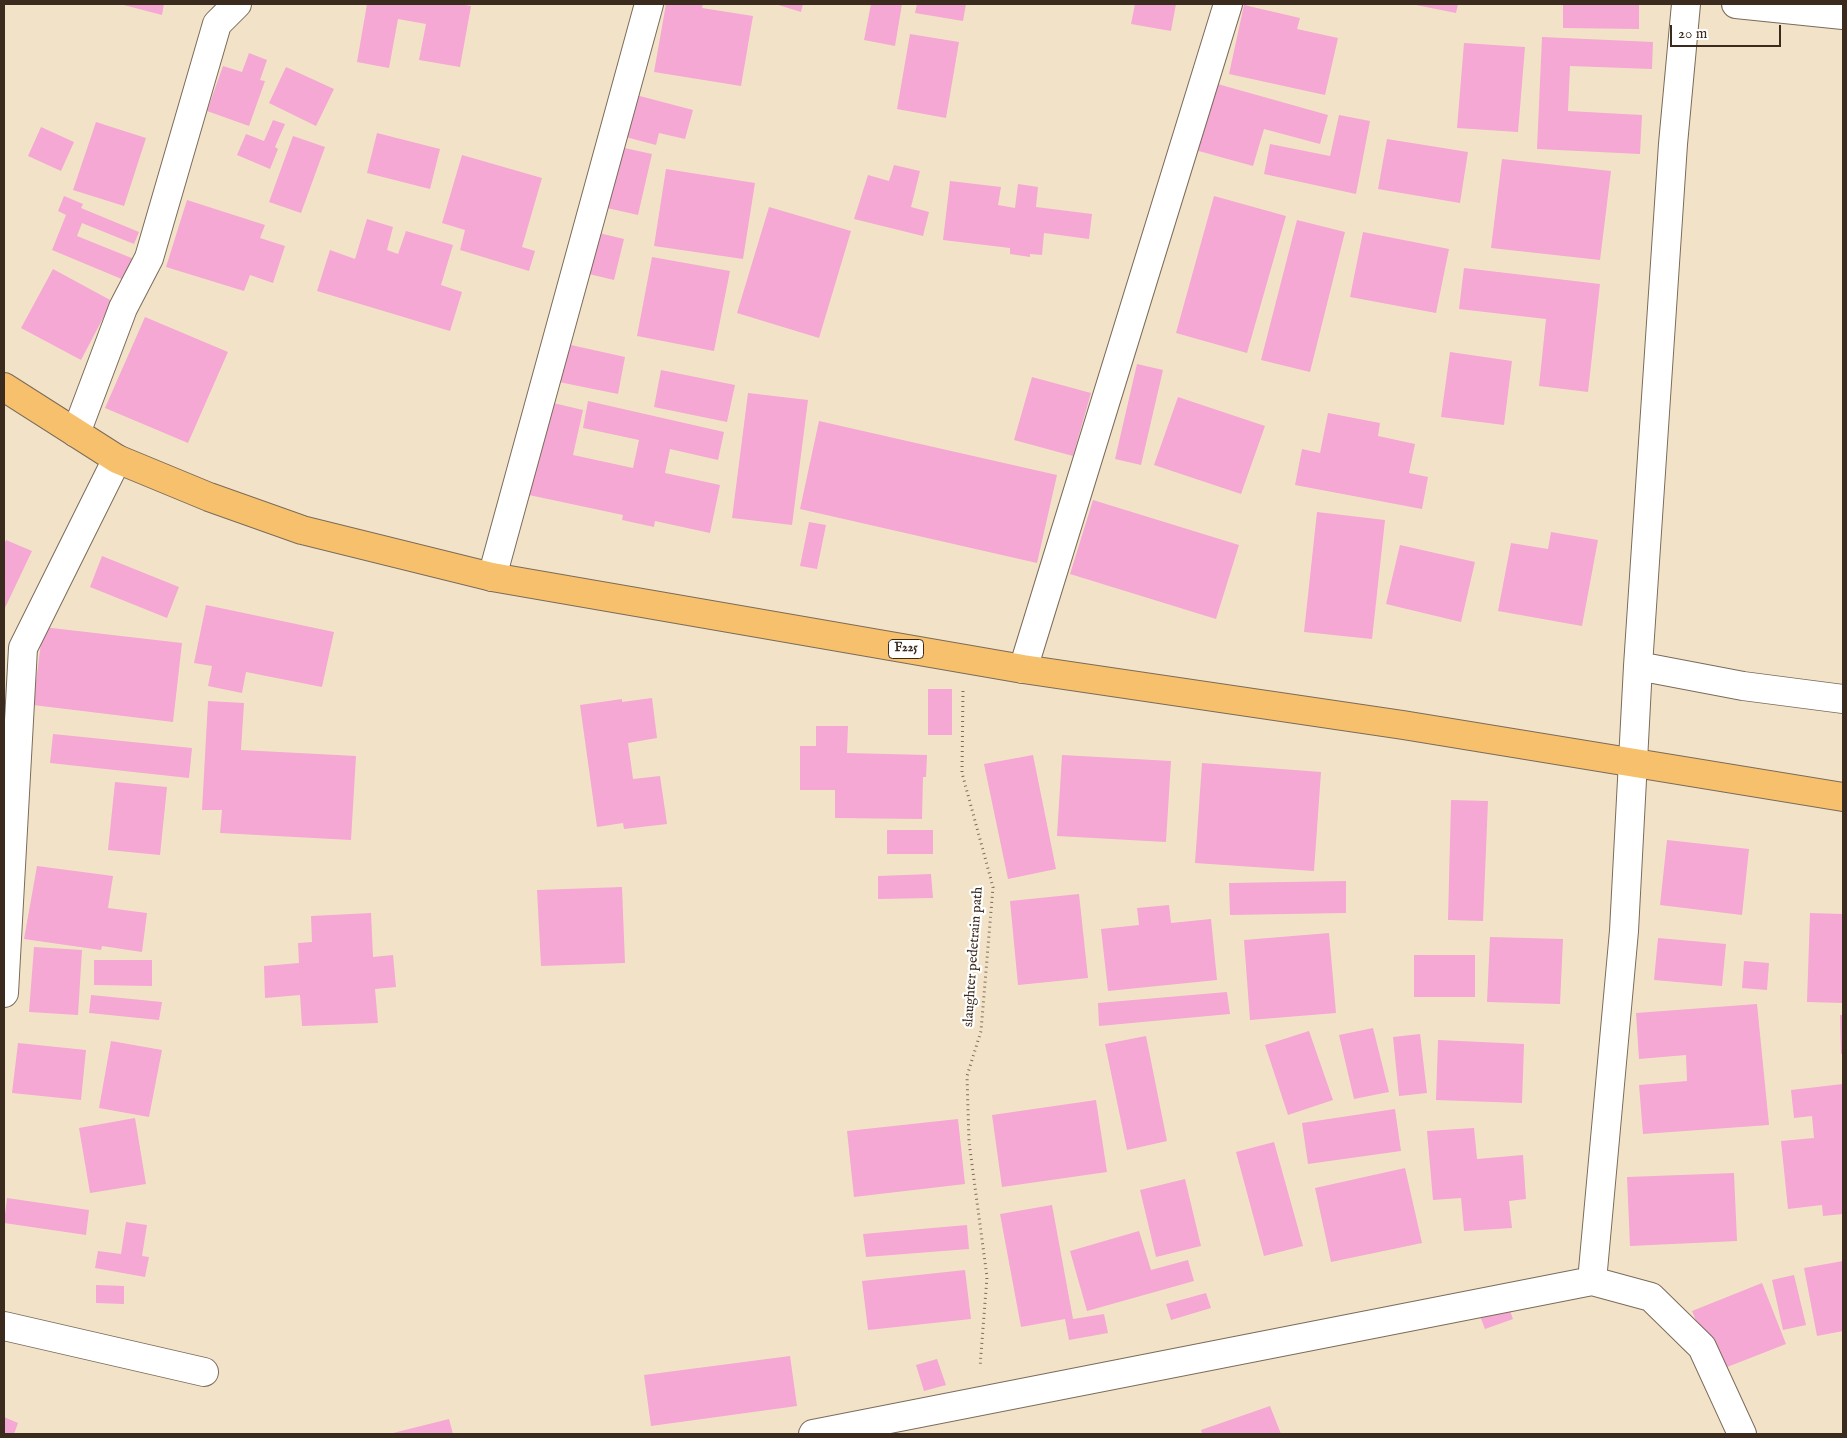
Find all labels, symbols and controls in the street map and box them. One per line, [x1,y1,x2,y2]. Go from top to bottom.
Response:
scale bar [1672,15,1783,47]
text: 20 m [1678,24,1707,43]
road number: F225 [888,640,924,659]
street label: slaughter pedetrain path [961,886,987,1028]

